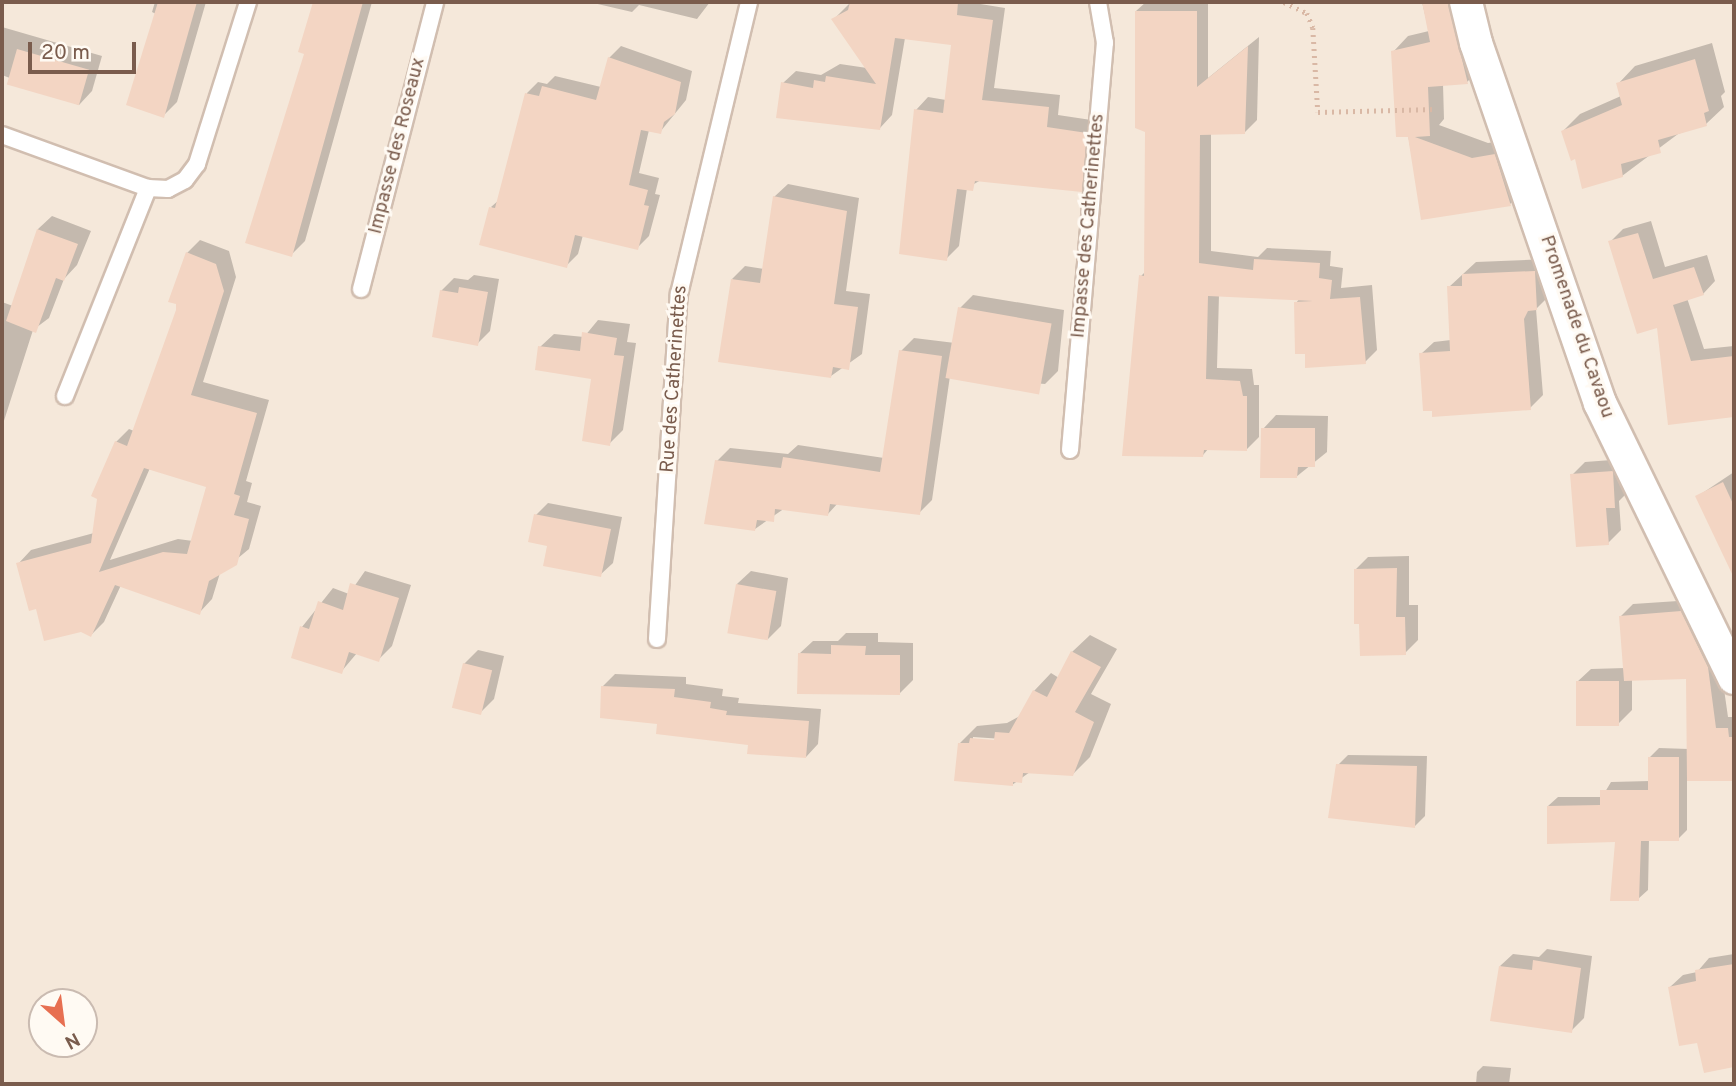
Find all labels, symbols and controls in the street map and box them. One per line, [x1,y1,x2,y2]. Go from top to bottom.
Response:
scale bar [32,28,140,72]
text: 20 m [41,40,90,67]
street label: Impasse des Roseaux [365,55,431,237]
street label: Impasse des Catherinettes [1068,113,1110,339]
street label: Promenade du Cavaou [1534,233,1618,421]
street label: Rue des Catherinettes [657,284,693,474]
north arrow [28,988,98,1058]
text: N [60,1026,84,1054]

